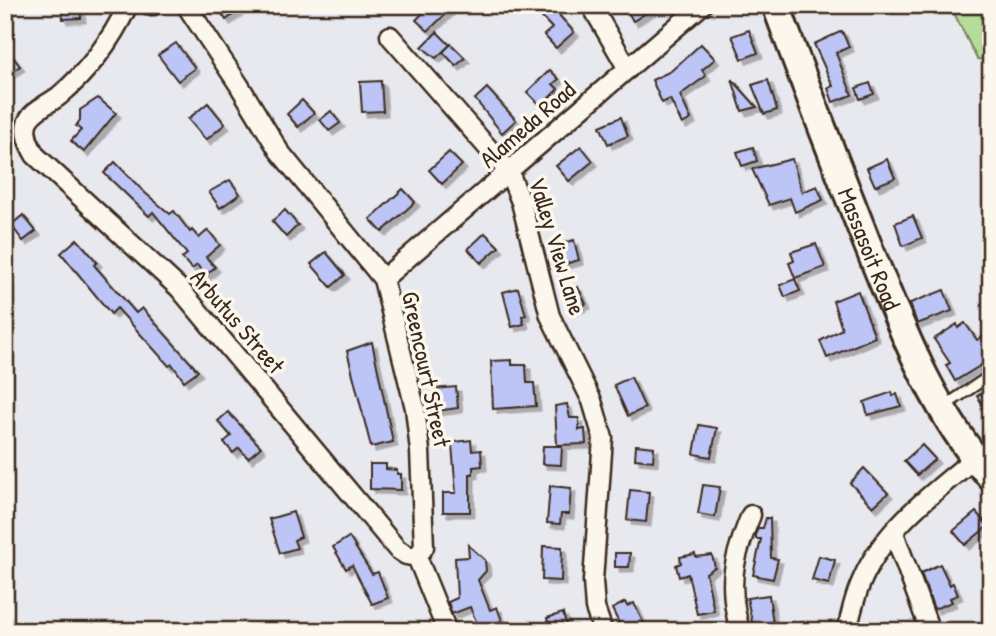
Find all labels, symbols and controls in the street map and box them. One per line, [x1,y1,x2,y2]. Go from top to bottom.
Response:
street label: Alameda Road [472,74,582,174]
street label: Valley View Lane [522,173,594,319]
street label: Massasoit Road [831,183,908,315]
street label: Arbutus Street [184,262,293,381]
street label: Greencourt Street [395,288,459,450]

